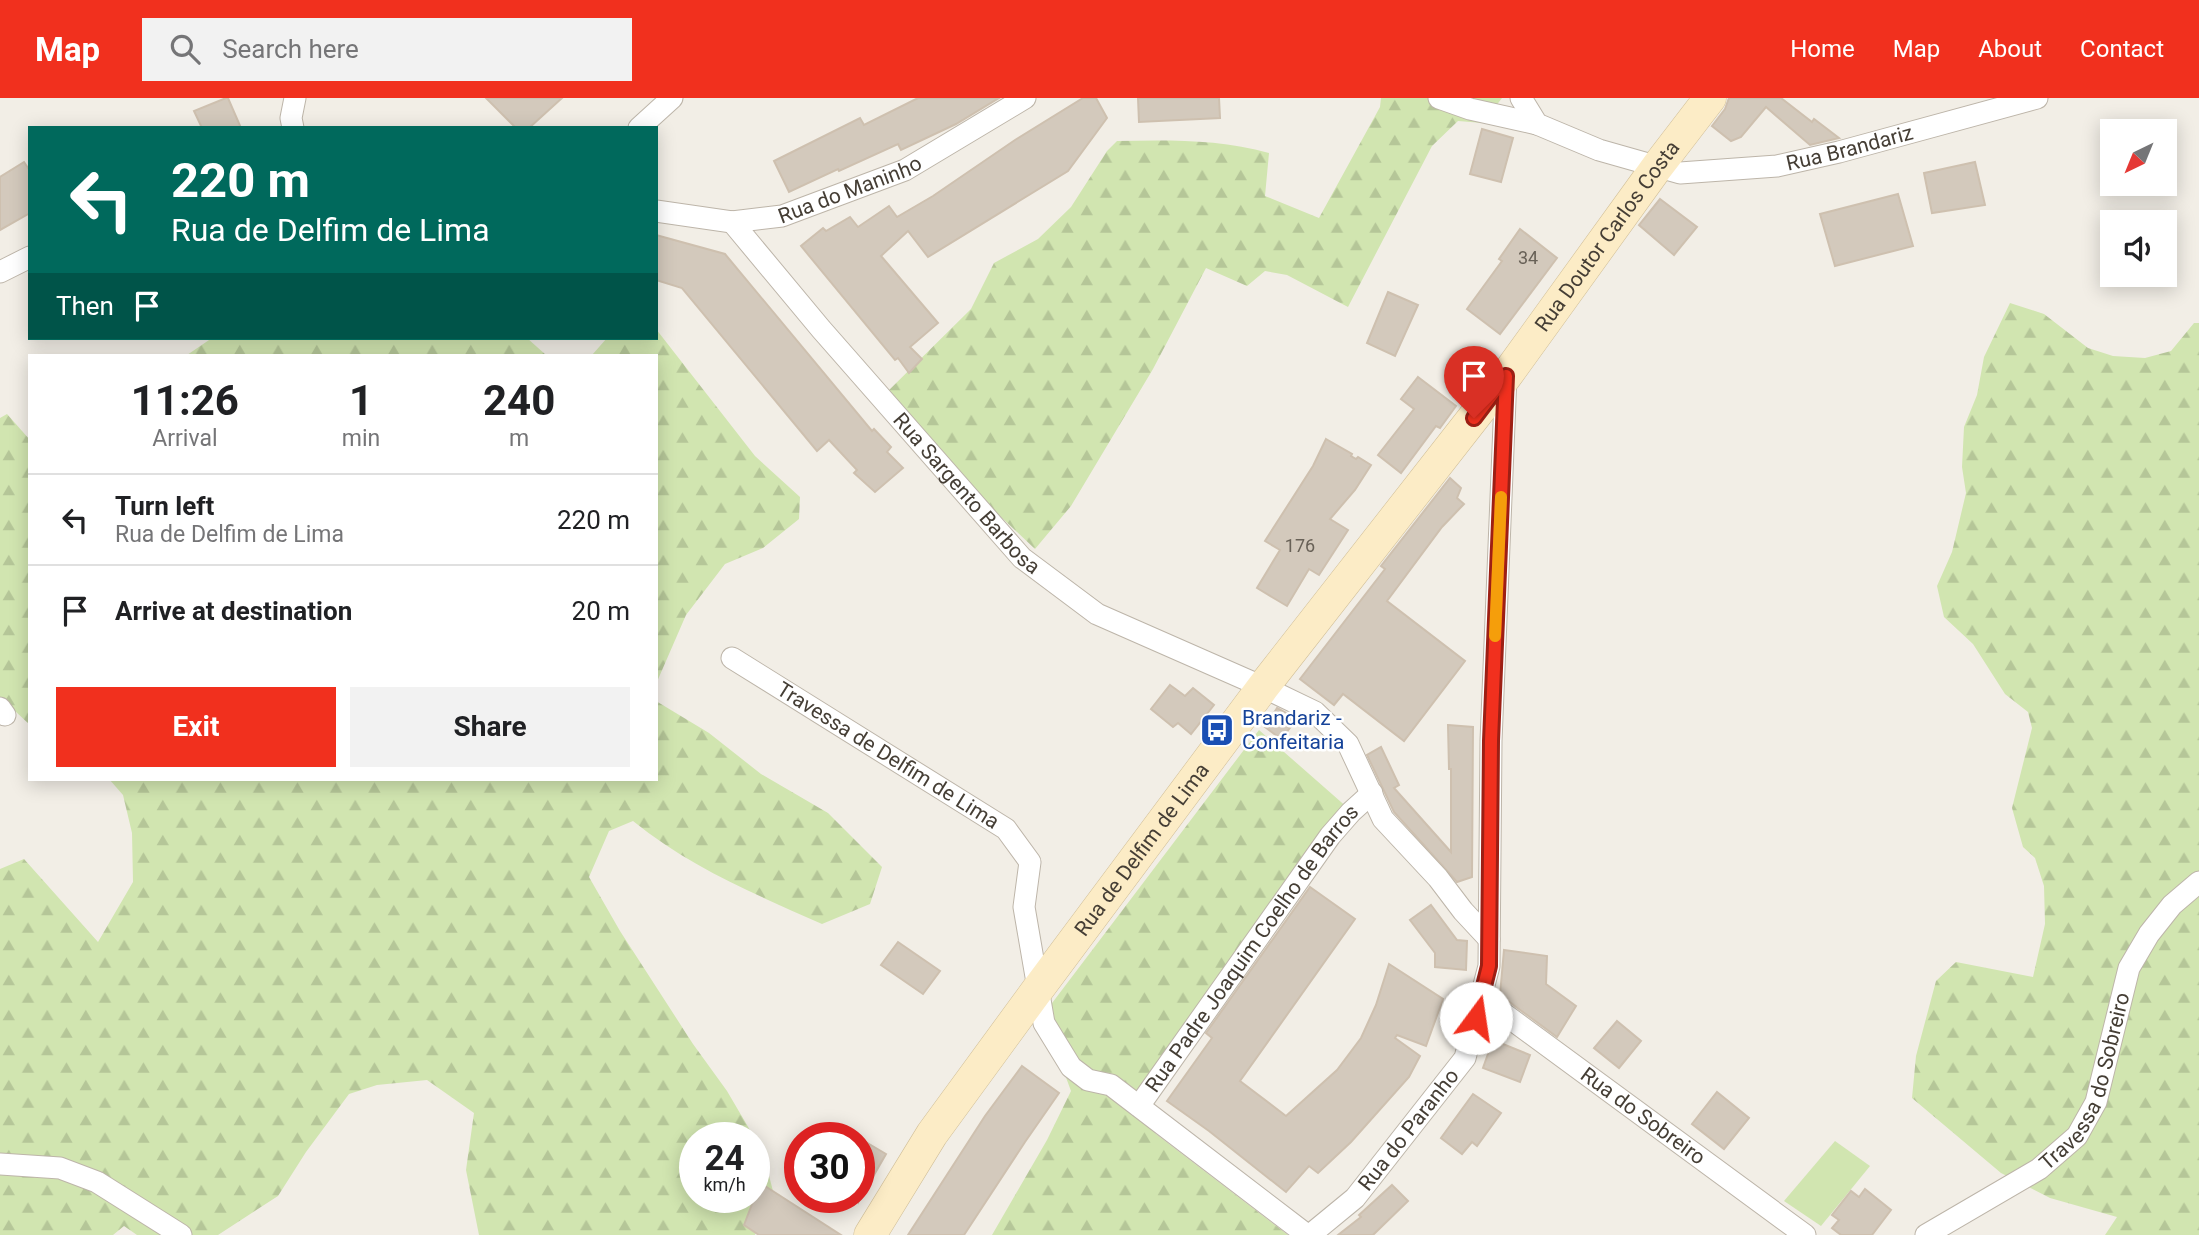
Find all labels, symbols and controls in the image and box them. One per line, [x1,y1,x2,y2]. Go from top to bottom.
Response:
search box [142,18,632,81]
text: Map [35,30,100,69]
icon: search [166,30,204,68]
text: Search here [222,34,359,64]
text: Home [1790,35,1855,63]
text: Map [1893,35,1940,63]
text: About [1978,35,2042,63]
text: Contact [2080,35,2164,63]
north arrow [2100,119,2177,196]
map controls [2100,119,2177,287]
street label: Rua Brandariz [1784,120,1916,176]
street label: Rua Doutor Carlos Costa [1530,136,1685,336]
street label: Rua do Maninho [775,151,926,228]
text: 220 m [171,152,310,209]
icon: left [56,154,147,245]
button: sound [2100,210,2177,287]
text: Rua de Delfim de Lima [171,211,490,249]
house number: 34 [1518,247,1538,268]
icon: arrive [128,287,166,325]
text: Then [56,291,114,321]
pin [1444,346,1504,418]
icon: arrive [1455,357,1493,395]
text: 11:26 [131,376,239,425]
text: 1 [349,376,373,425]
text: 240 [483,376,555,425]
street label: Rua Sargento Barbosa [888,408,1045,579]
text: Arrival [152,425,218,452]
text: min [342,425,380,452]
text: m [509,425,529,452]
text: Turn left [115,491,214,521]
icon: left [56,501,94,539]
text: 220 m [557,505,630,535]
text: Rua de Delfim de Lima [115,521,344,548]
house number: 176 [1285,535,1315,556]
icon: arrive [56,592,94,630]
text: Arrive at destination [115,596,352,626]
text: 20 m [572,596,630,626]
street label: Travessa de Delfim de Lima [773,677,1004,834]
button: Exit [56,687,336,767]
button: Share [350,687,630,767]
place label: Brandariz - Confeitaria [1242,706,1344,754]
bus stop icon: Brandariz - Confeitaria [1198,711,1236,749]
street label: Rua de Delfim de Lima [1070,759,1214,941]
street label: Rua Padre Joaquim Coelho de Barros [1141,799,1363,1097]
position arrow [1439,981,1513,1055]
street label: Travessa do Sobreiro [2035,990,2134,1175]
street label: Rua do Sobreiro [1576,1062,1710,1170]
street label: Rua do Paranho [1353,1064,1464,1195]
speed limit sign: 30 [784,1122,875,1213]
text: 24 [704,1138,745,1179]
text: km/h [703,1174,746,1195]

